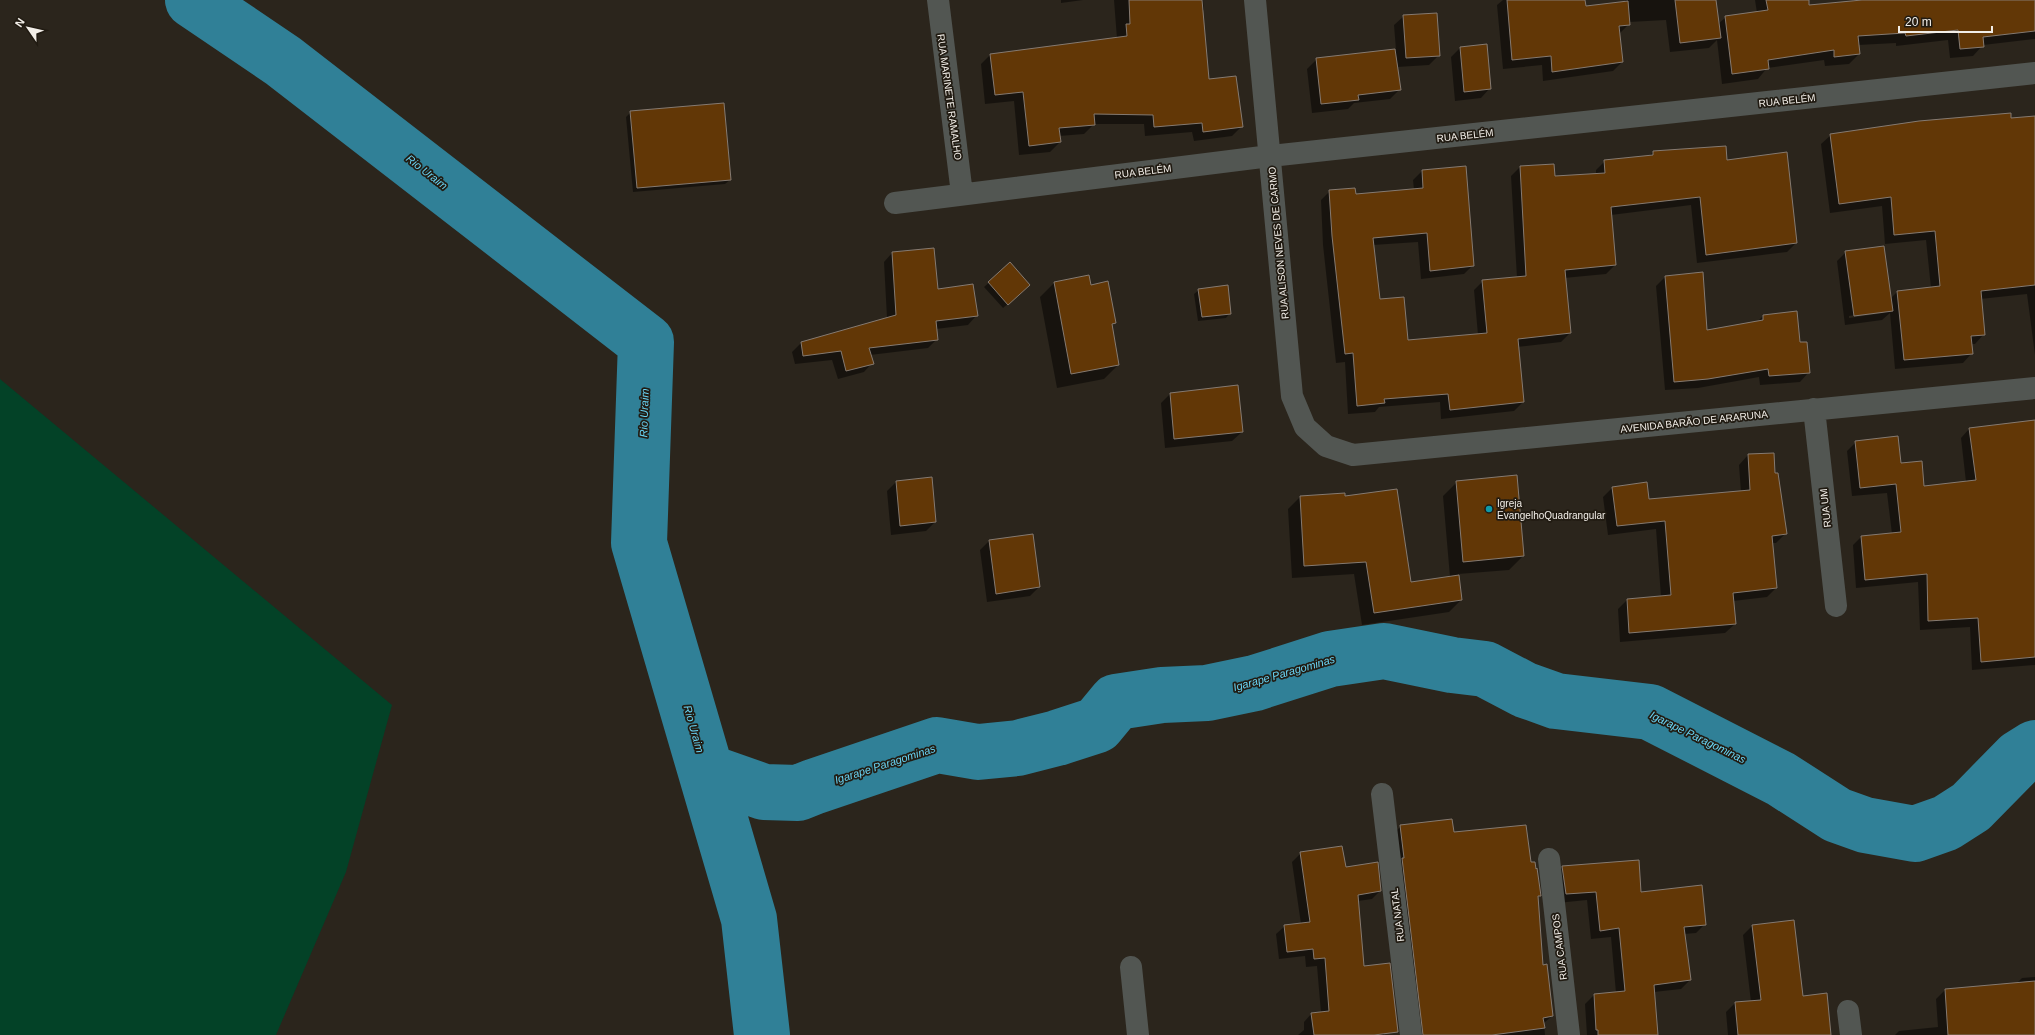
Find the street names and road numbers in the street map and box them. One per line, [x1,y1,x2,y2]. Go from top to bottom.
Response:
street label: RUA MARINETE RAMALHO [935,33,964,161]
street label: RUA BELÉM [1758,91,1816,109]
street label: RUA BELÉM [1436,126,1494,144]
street label: RUA BELÉM [1114,162,1172,180]
street label: RUA ALISON NEVES DE CARMO [1266,166,1291,320]
street label: AVENIDA BARÃO DE ARARUNA [1620,407,1769,435]
street label: RUA UM [1818,488,1833,528]
street label: RUA NATAL [1389,887,1406,942]
street label: RUA CAMPOS [1550,913,1569,981]

